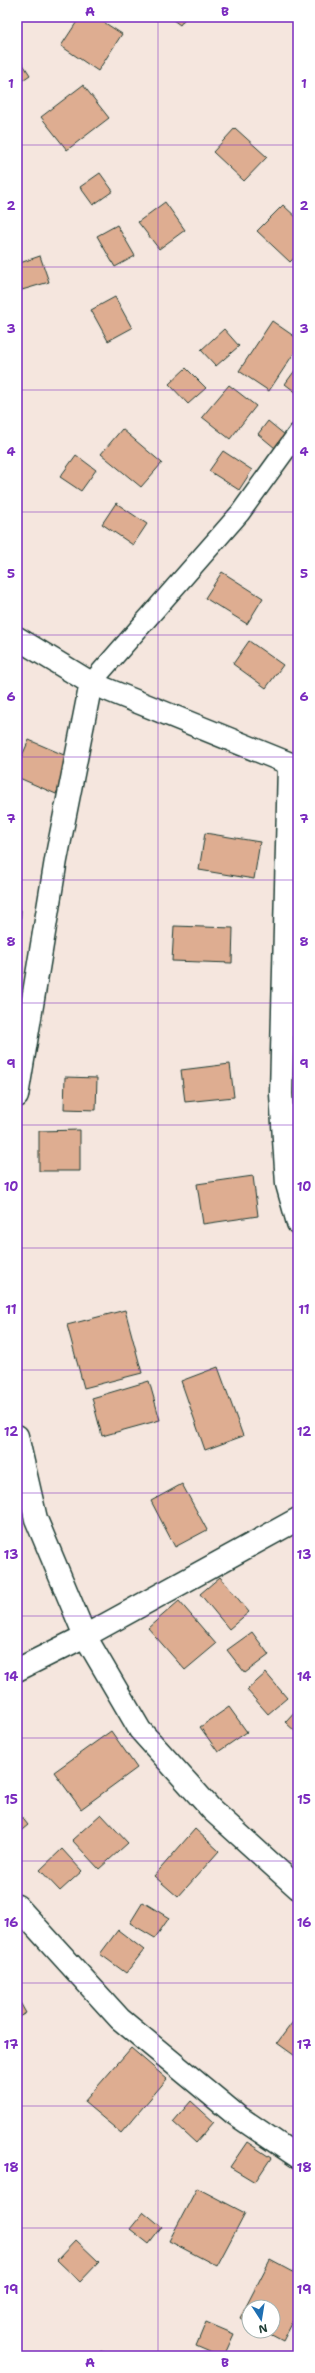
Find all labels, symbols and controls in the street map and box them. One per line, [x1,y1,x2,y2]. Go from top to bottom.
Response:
text: A [85,3,95,20]
text: B [221,3,229,20]
text: 1 [8,75,14,92]
text: 1 [301,75,307,92]
text: 2 [6,197,16,214]
text: 2 [299,197,309,214]
text: 3 [6,320,16,337]
text: 3 [299,320,309,337]
text: 4 [6,443,16,460]
text: 4 [299,443,309,460]
text: 5 [7,565,15,582]
text: 5 [300,565,308,582]
text: 6 [6,688,16,705]
text: 6 [299,688,309,705]
text: 7 [6,810,16,827]
text: 7 [299,810,309,827]
text: 8 [6,933,16,950]
text: 8 [299,933,309,950]
text: 9 [6,1055,16,1072]
text: 9 [299,1055,309,1072]
text: 10 [4,1178,18,1195]
text: 10 [297,1178,311,1195]
text: 11 [5,1301,17,1318]
text: 11 [298,1301,310,1318]
text: 12 [4,1423,18,1440]
text: 12 [297,1423,311,1440]
text: 13 [4,1546,18,1563]
text: 13 [297,1546,311,1563]
text: 14 [4,1668,18,1685]
text: 14 [297,1668,311,1685]
text: 15 [4,1791,18,1808]
text: 15 [297,1791,311,1808]
text: 16 [4,1914,18,1931]
text: 16 [297,1914,311,1931]
text: 17 [4,2036,18,2053]
text: 17 [297,2036,311,2053]
text: 18 [4,2159,18,2176]
text: 18 [297,2159,311,2176]
text: 19 [4,2281,18,2298]
text: 19 [297,2281,311,2298]
north arrow [241,2299,281,2339]
text: N [257,2320,269,2337]
text: A [85,2354,95,2371]
text: B [221,2354,229,2371]

